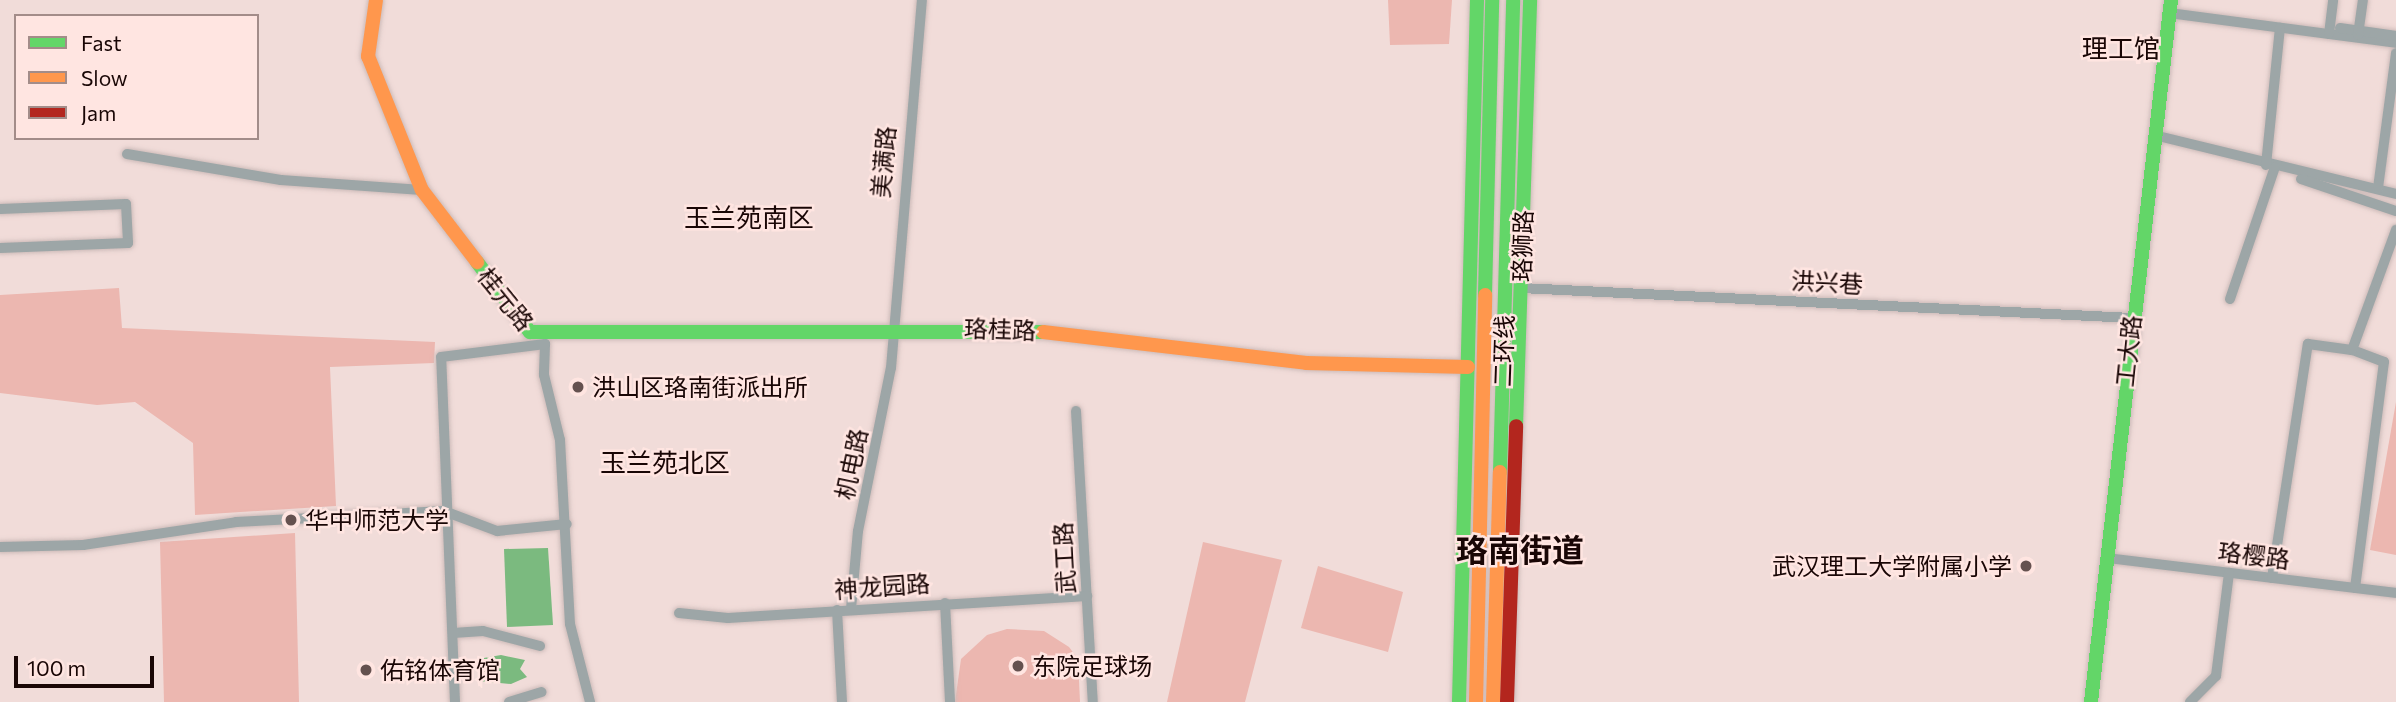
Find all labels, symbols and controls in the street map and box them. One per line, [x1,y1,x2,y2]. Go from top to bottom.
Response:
legend [14,14,259,140]
text: Fast [81,30,122,55]
district label: 理工馆 [2082,32,2160,64]
text: Slow [81,65,128,90]
text: Jam [81,100,116,125]
street label: 美满路 [866,125,900,199]
district label: 玉兰苑南区 [684,201,814,233]
street label: 珞狮路 [1506,210,1538,282]
street label: 桂元路 [472,262,540,336]
street label: 洪兴巷 [1790,266,1864,298]
street label: 珞桂路 [964,313,1036,345]
street label: 工大路 [2110,314,2146,388]
street label: 二环线 [1487,315,1519,387]
place label: 洪山区珞南街派出所 [592,373,808,401]
marker: 洪山区珞南街派出所 [570,379,586,395]
street label: 机电路 [829,426,873,502]
district label: 玉兰苑北区 [600,446,730,478]
place label: 华中师范大学 [305,506,449,534]
marker: 华中师范大学 [283,512,299,528]
street label: 武工路 [1048,521,1080,595]
district label: 珞南街道 [1456,530,1584,568]
street label: 珞樱路 [2217,536,2291,574]
place label: 武汉理工大学附属小学 [1772,552,2012,580]
marker: 武汉理工大学附属小学 [2018,558,2034,574]
street label: 神龙园路 [833,568,931,604]
scale bar [18,642,158,686]
place label: 东院足球场 [1032,652,1152,680]
text: 100 m [27,655,86,680]
place label: 佑铭体育馆 [380,656,500,684]
marker: 东院足球场 [1010,658,1026,674]
marker: 佑铭体育馆 [358,662,374,678]

